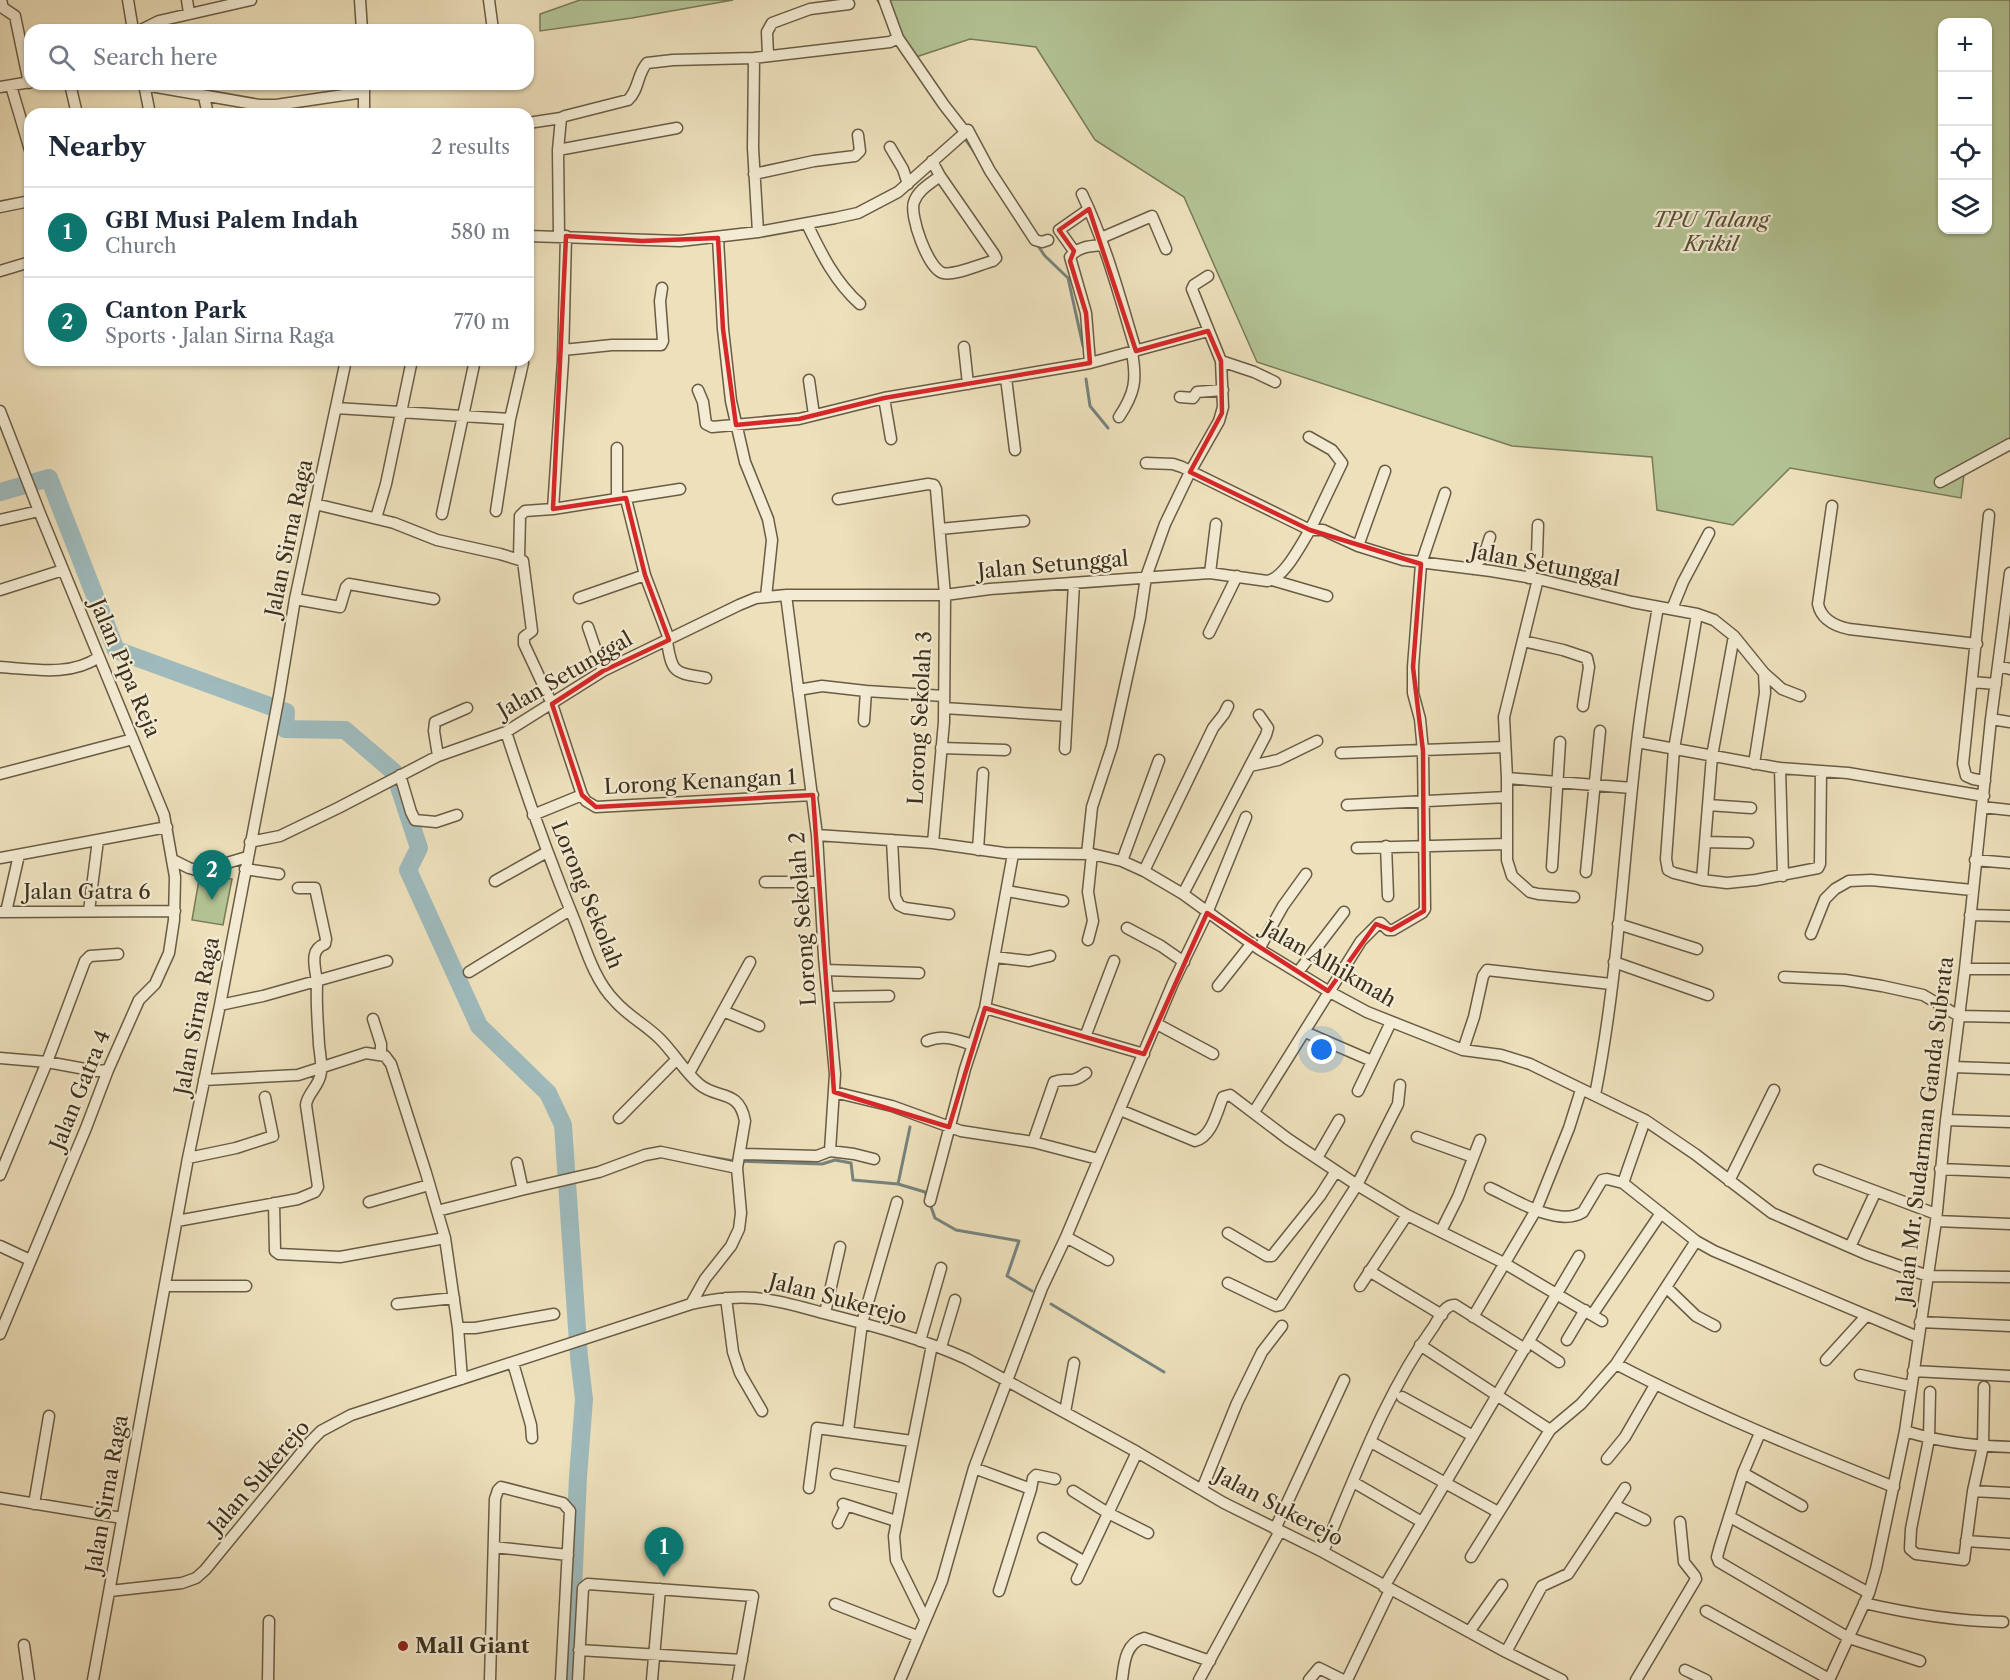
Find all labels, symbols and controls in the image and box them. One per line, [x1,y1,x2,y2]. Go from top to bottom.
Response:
map controls [1938,18,1992,234]
button: + [1938,18,1992,72]
search box [24,24,534,90]
icon: search [45,41,78,74]
text: Search here [93,44,218,71]
button: − [1938,72,1992,126]
button: locate [1938,126,1992,180]
text: Nearby [48,131,146,163]
text: 2 results [431,135,510,159]
button: layers [1938,180,1992,234]
text: GBI Musi Palem Indah [105,207,358,234]
park label: TPU Talang Krikil [1653,207,1771,256]
text: 1 [63,220,72,244]
text: 580 m [451,220,510,244]
text: Church [105,234,176,258]
text: Canton Park [105,297,246,324]
text: 2 [62,310,73,334]
text: 770 m [454,310,510,334]
text: Sports · Jalan Sirna Raga [105,324,335,348]
street label: Jalan Sirna Raga [259,456,318,622]
street label: Jalan Setunggal [1465,537,1622,591]
street label: Jalan Setunggal [973,545,1129,584]
street label: Jalan Pipa Reja [84,592,166,742]
street label: Jalan Setunggal [490,626,637,725]
street label: Lorong Sekolah 3 [902,630,937,806]
street label: Lorong Kenangan 1 [603,764,797,799]
street label: Lorong Sekolah [546,817,628,972]
street label: Lorong Sekolah 2 [784,831,821,1007]
pin: 2 [192,850,232,900]
street label: Jalan Gatra 6 [20,879,151,904]
street label: Jalan Alhikmah [1255,914,1401,1012]
street label: Jalan Sirna Raga [168,934,224,1100]
street label: Jalan Mr. Sudarman Ganda Subrata [1890,954,1958,1308]
street label: Jalan Gatra 4 [43,1026,115,1156]
your location [1307,1035,1336,1064]
street label: Jalan Sukerejo [763,1267,910,1329]
street label: Jalan Sirna Raga [80,1412,133,1578]
street label: Jalan Sukerejo [201,1415,315,1541]
street label: Jalan Sukerejo [1208,1461,1348,1551]
pin: 1 [644,1528,684,1577]
place label: Mall Giant [415,1633,530,1658]
marker: Mall Giant [396,1639,410,1653]

